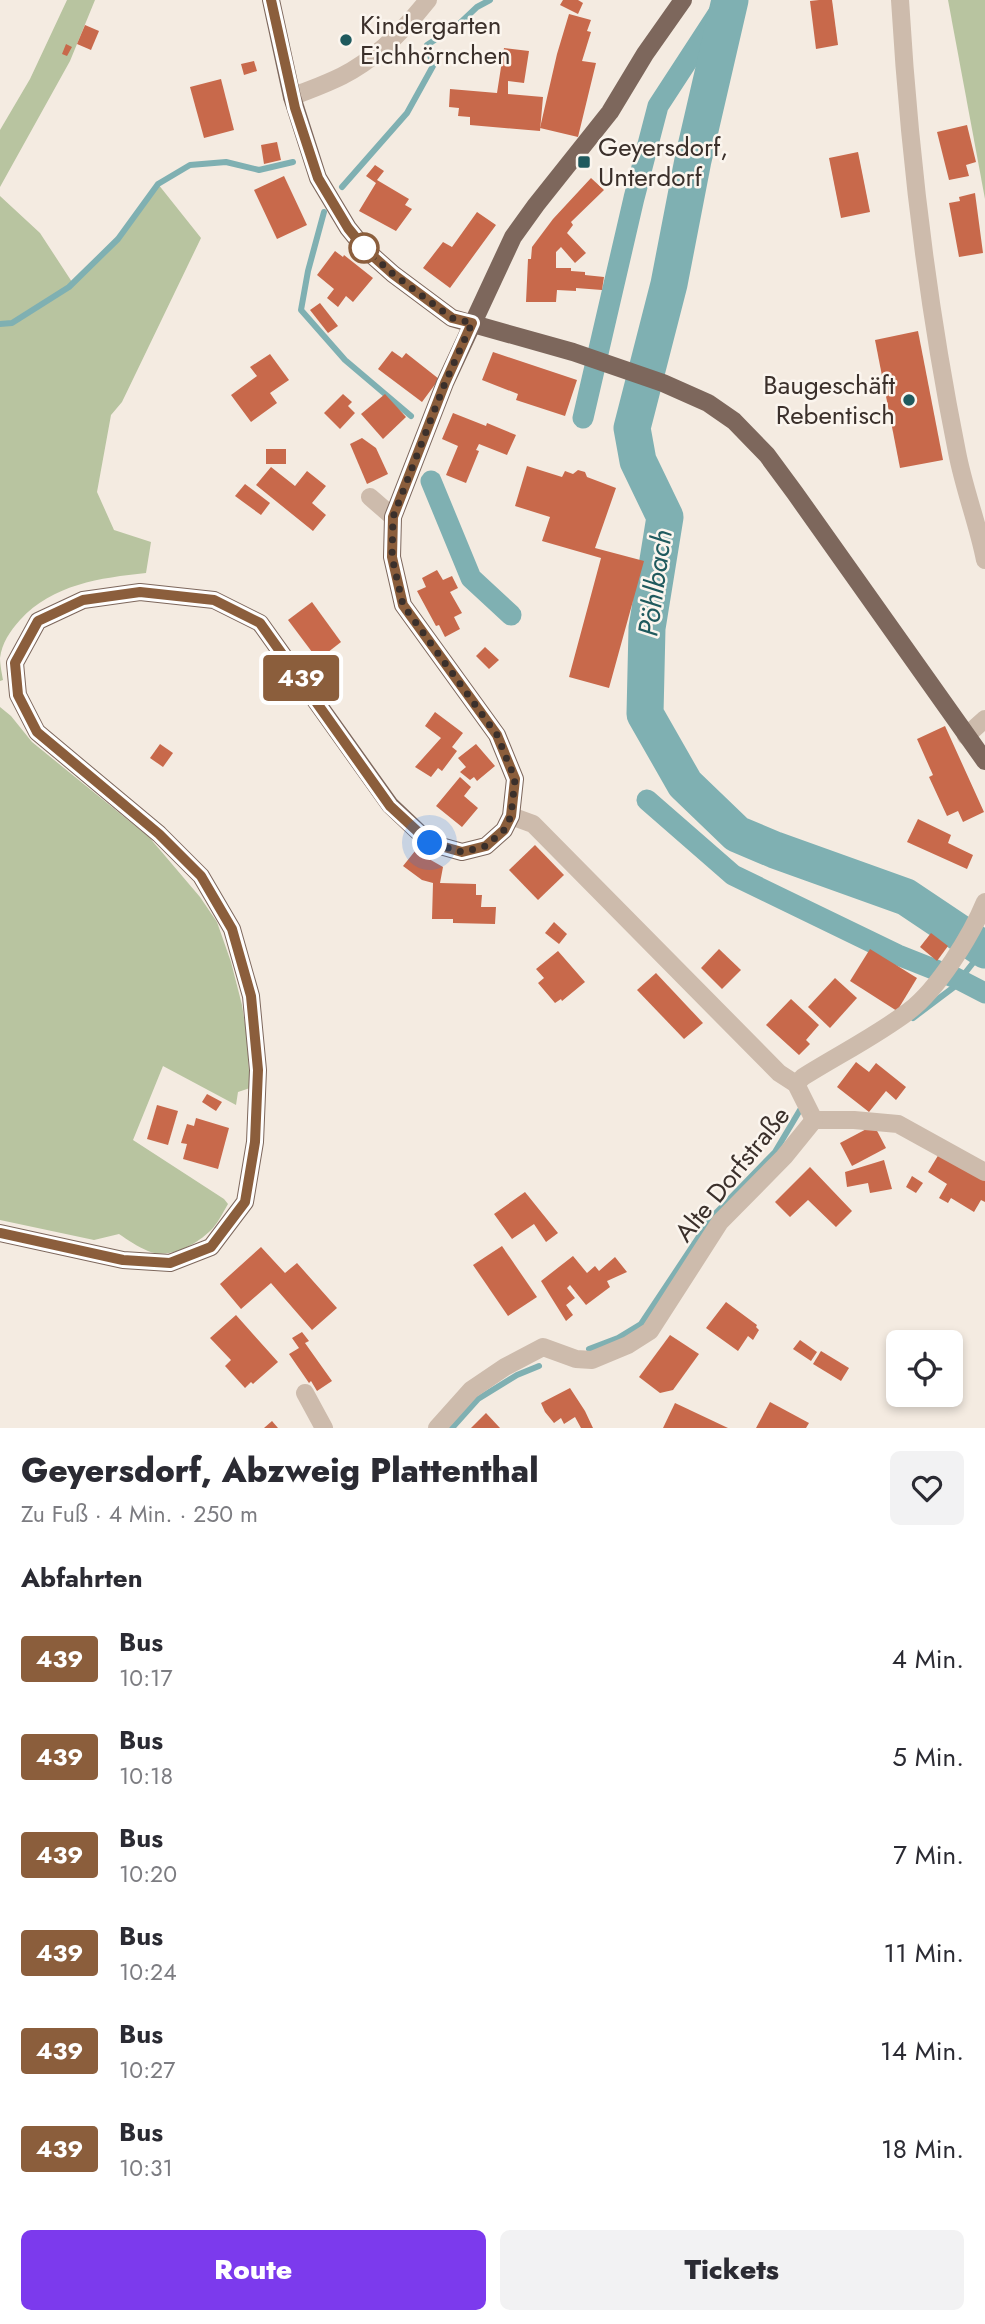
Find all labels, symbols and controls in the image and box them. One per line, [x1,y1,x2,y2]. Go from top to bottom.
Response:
place label: Kindergarten Eichhörnchen [360,6,511,74]
marker: Kindergarten Eichhörnchen [338,32,354,48]
place label: Geyersdorf, Unterdorf [598,128,728,196]
marker: Geyersdorf, Unterdorf [576,154,592,170]
unlabelled marker [349,233,379,263]
place label: Baugeschäft Rebentisch [763,366,896,434]
marker: Baugeschäft Rebentisch [901,392,917,408]
water label: Pöhlbach [627,527,683,639]
line badge: 439 [261,655,341,701]
text: 439 [277,660,325,695]
your location [412,825,447,860]
street label: Alte Dorfstraße [665,1098,799,1250]
map controls [886,1330,963,1407]
button: locate [886,1330,963,1407]
text: Geyersdorf, Abzweig Plattenthal [21,1447,538,1494]
button: heart [890,1451,964,1525]
text: Zu Fuß · 4 Min. · 250 m [21,1497,258,1531]
text: Abfahrten [21,1559,143,1597]
text: Bus [119,1623,163,1661]
text: 4 Min. [892,1640,964,1678]
text: 439 [36,1641,83,1676]
text: 10:17 [119,1661,172,1695]
text: Bus [119,1721,163,1759]
text: 5 Min. [892,1738,964,1776]
text: 439 [36,1739,83,1774]
text: 10:18 [119,1759,173,1793]
text: Bus [119,1819,163,1857]
text: 7 Min. [893,1836,964,1874]
text: 439 [36,1837,83,1872]
text: 10:20 [119,1857,177,1891]
text: Bus [119,1917,163,1955]
text: 11 Min. [884,1934,964,1972]
text: 439 [36,1935,83,1970]
text: 10:24 [119,1955,177,1989]
text: Bus [119,2015,163,2053]
text: 14 Min. [880,2032,964,2070]
text: 439 [36,2033,83,2068]
text: 10:27 [119,2053,175,2087]
text: Bus [119,2113,163,2151]
text: 18 Min. [881,2130,964,2168]
text: 439 [36,2131,83,2166]
text: 10:31 [119,2151,173,2185]
button: Route [21,2230,486,2310]
button: Tickets [500,2230,964,2310]

